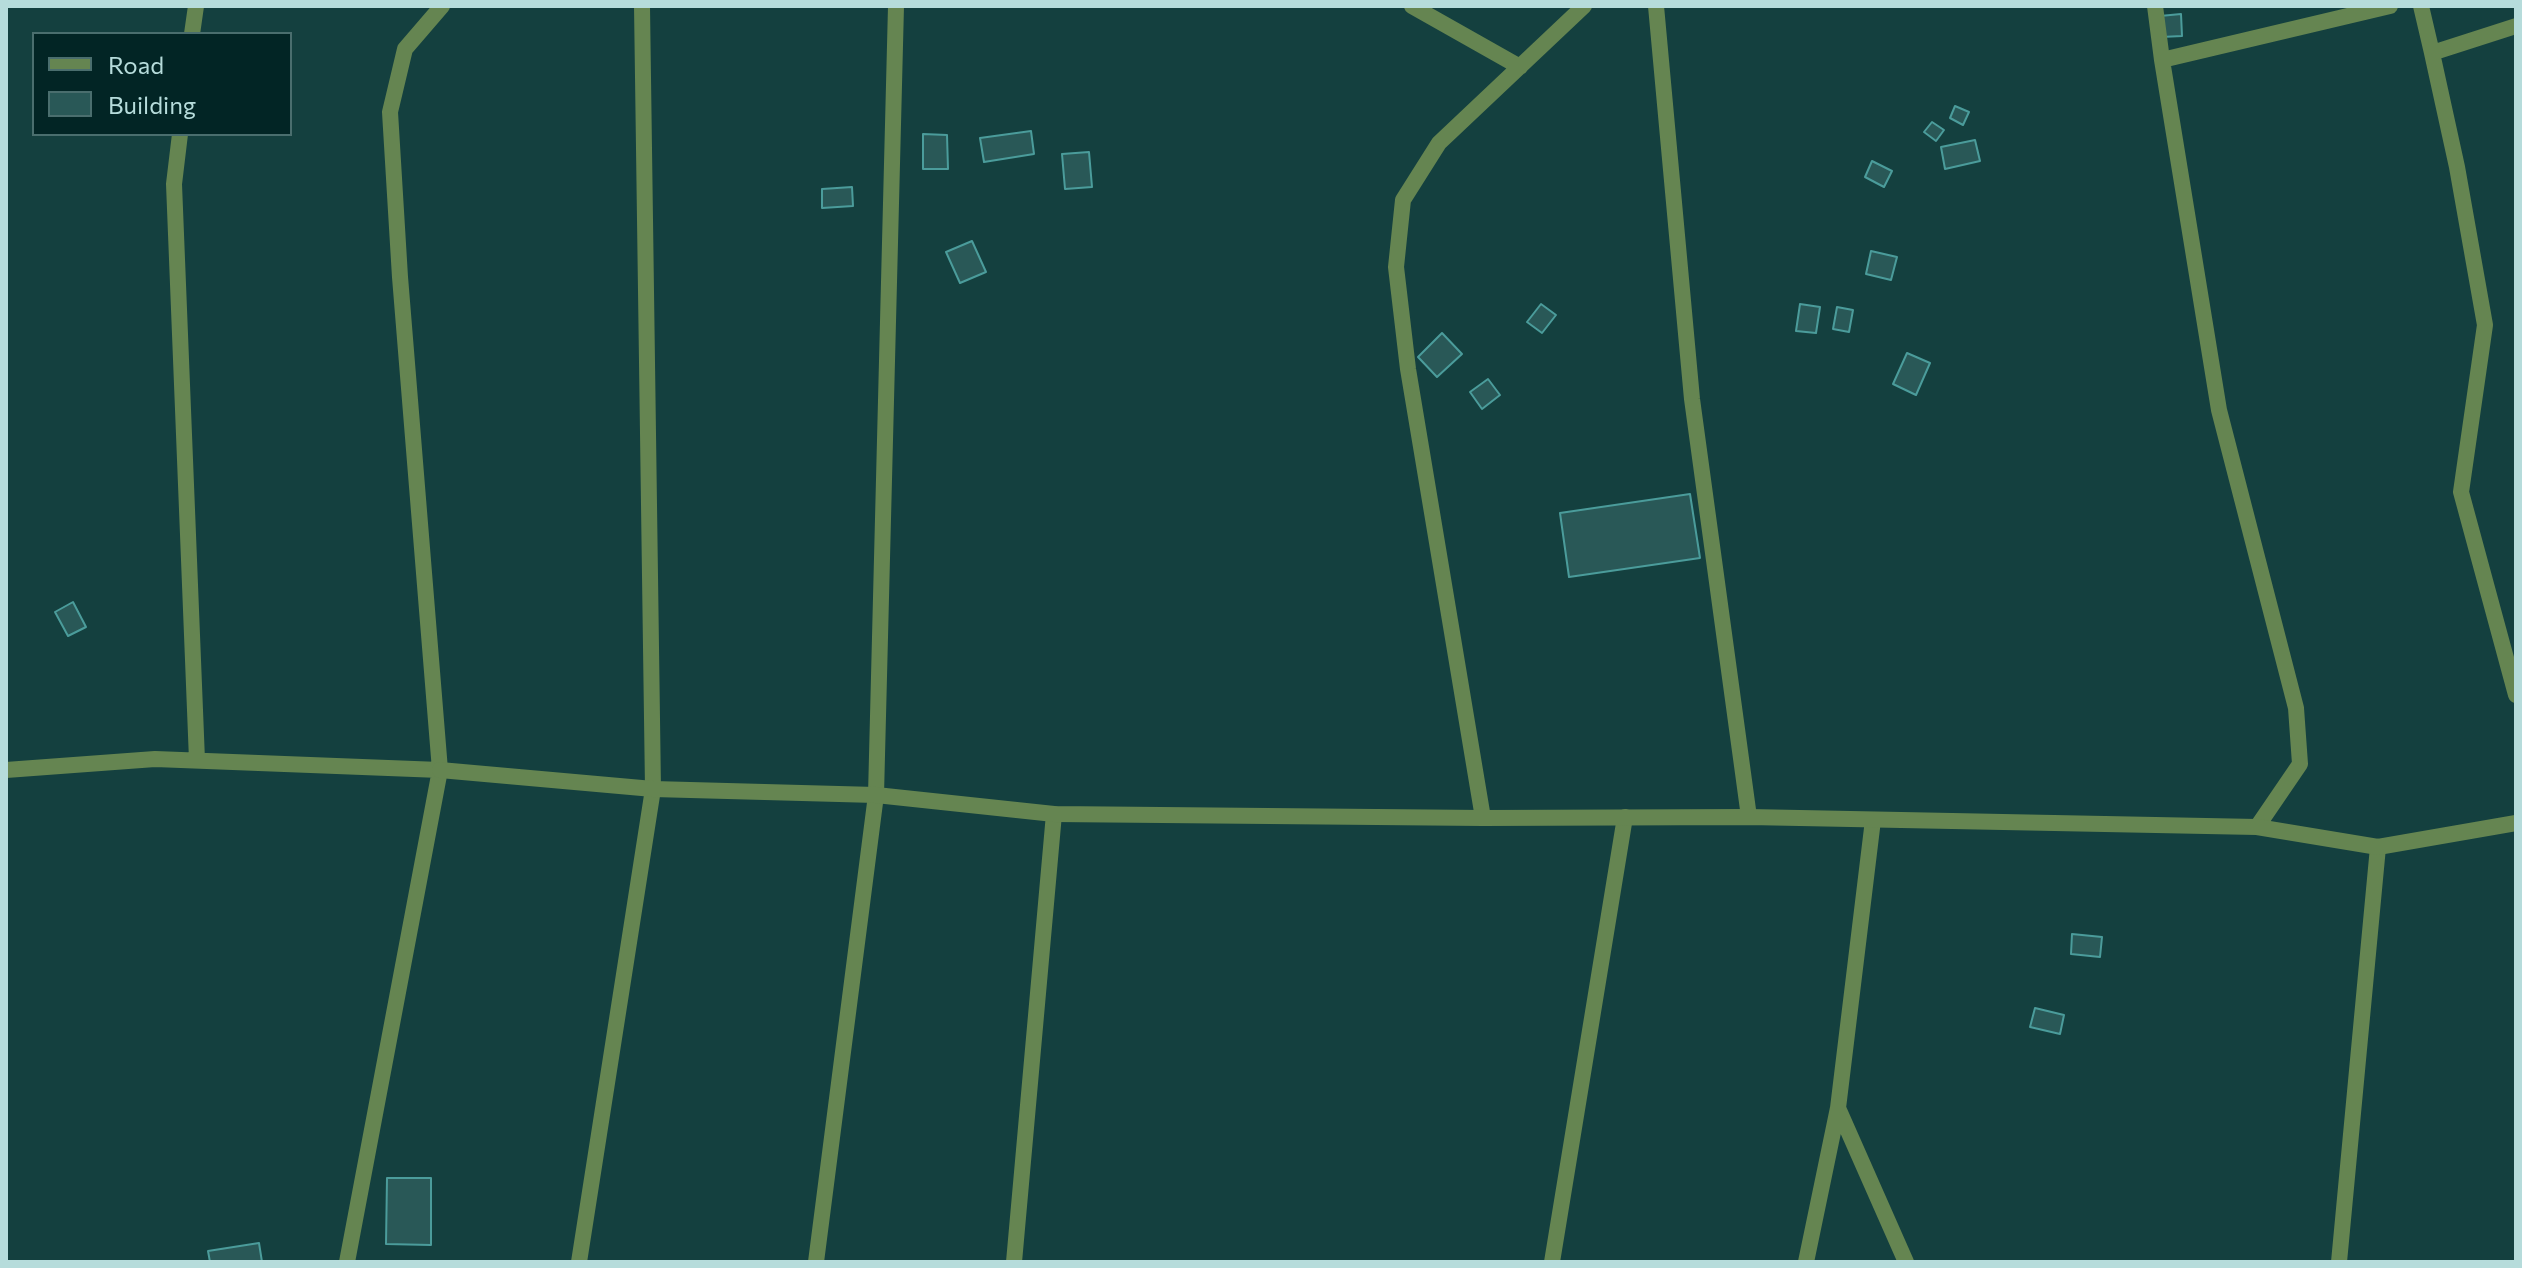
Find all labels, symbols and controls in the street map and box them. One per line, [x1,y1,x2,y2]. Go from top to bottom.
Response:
legend [32,32,292,136]
text: Road [108,50,164,79]
text: Building [108,90,196,119]

